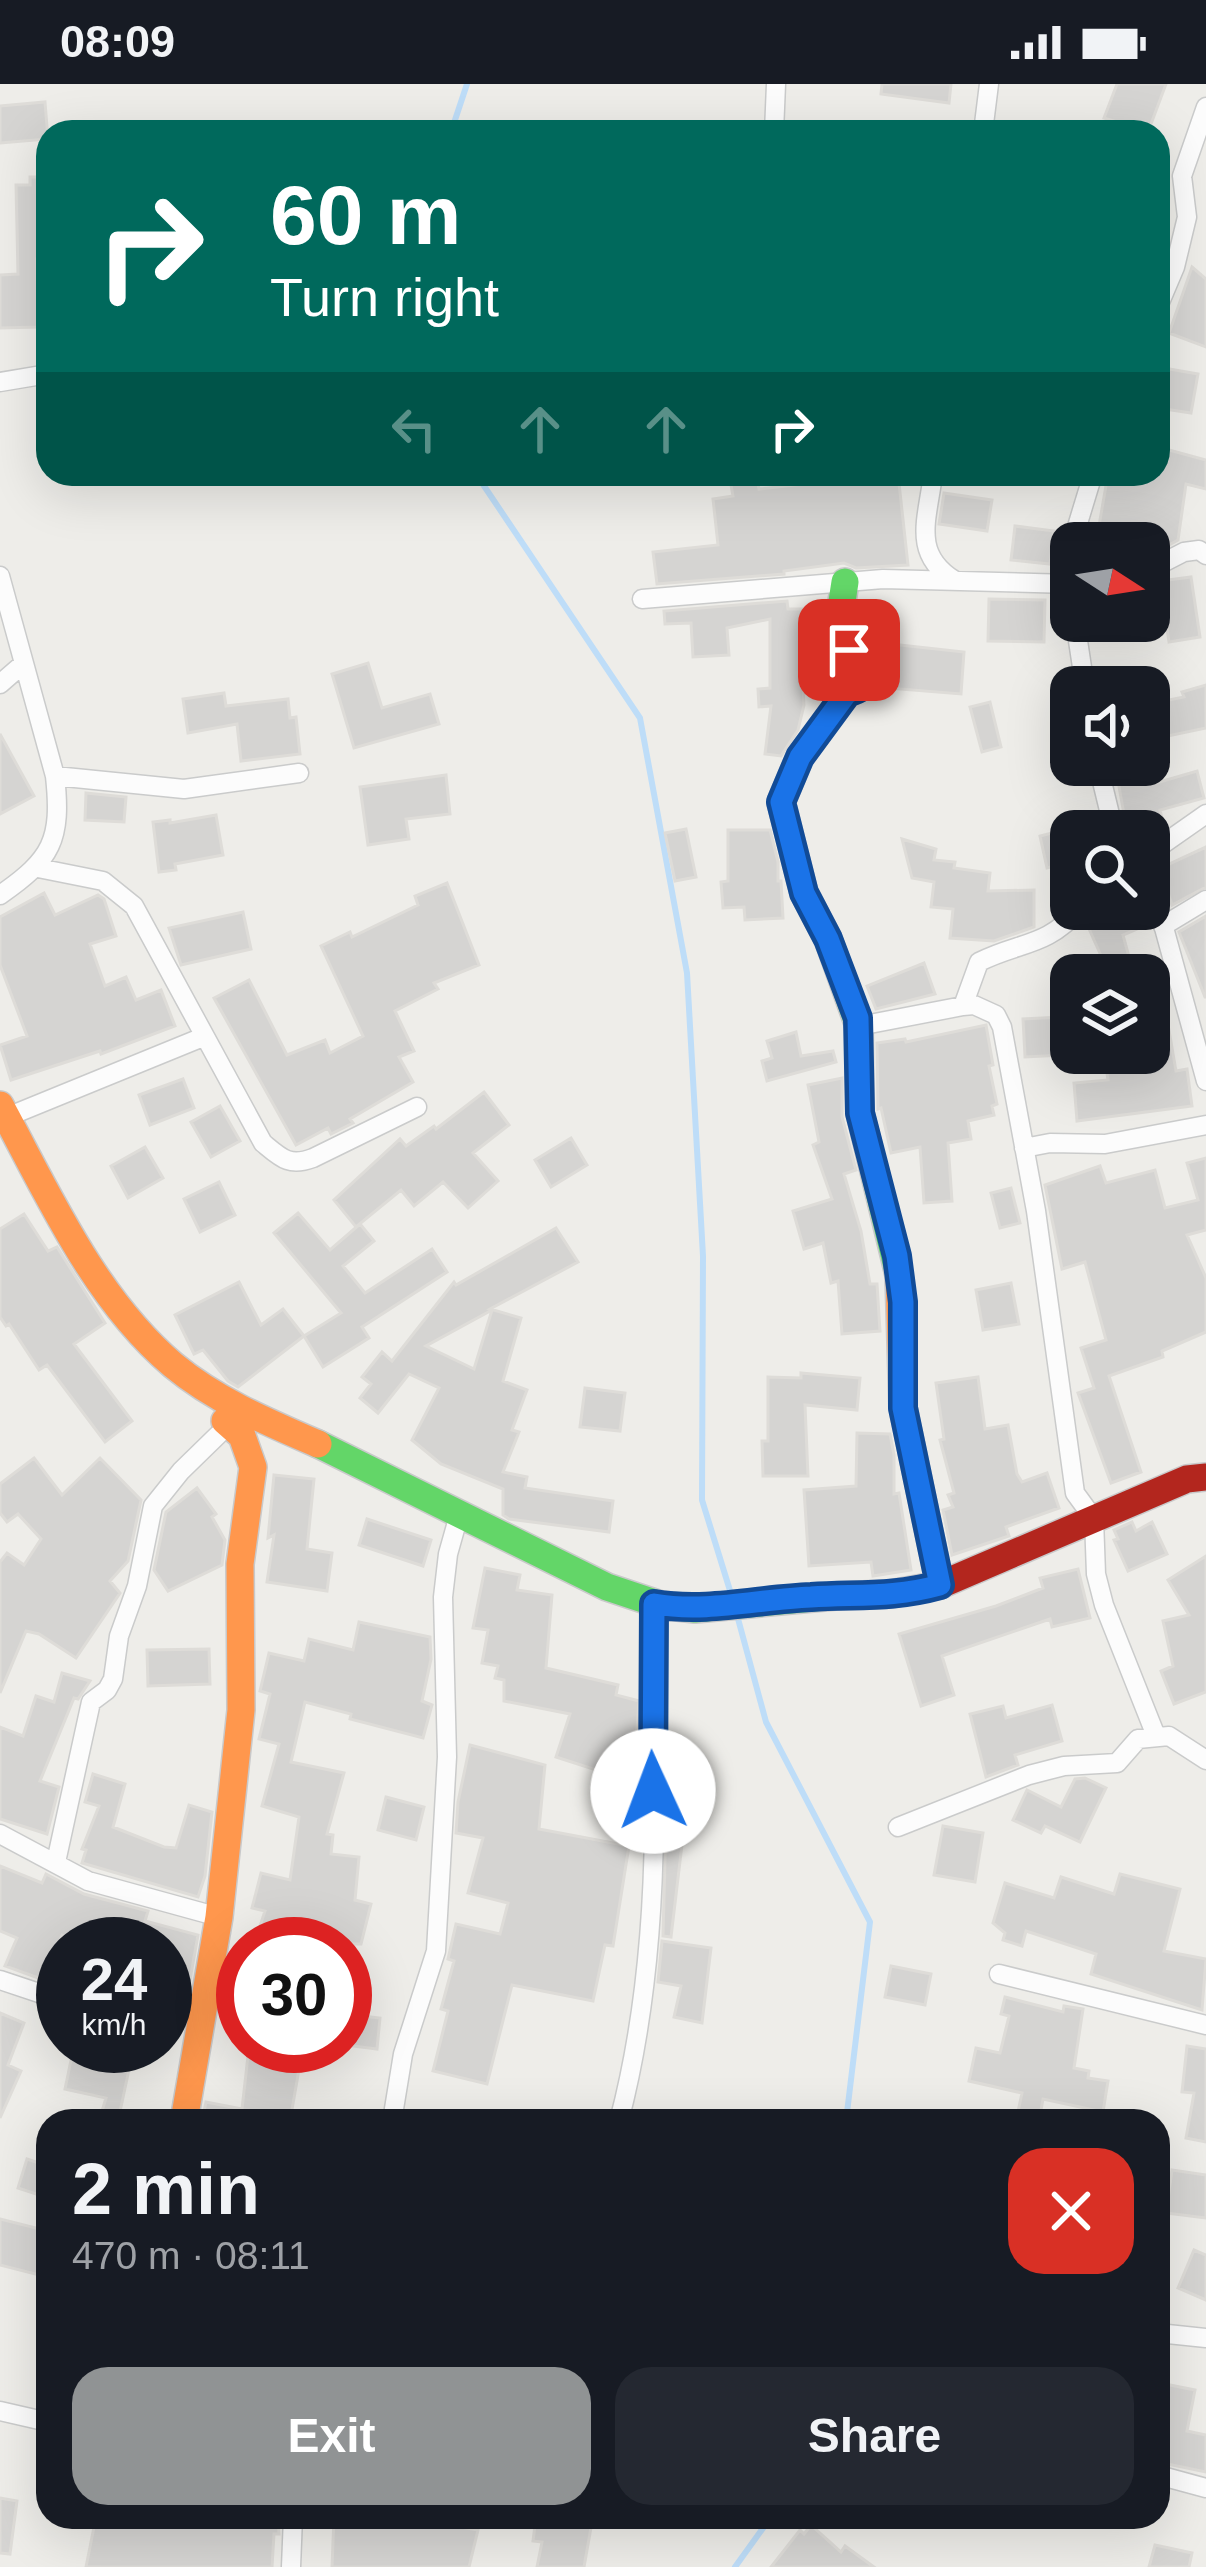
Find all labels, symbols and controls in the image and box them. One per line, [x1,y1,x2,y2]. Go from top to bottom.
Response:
text: 08:09 [60,16,175,67]
icon: right [72,168,228,324]
text: 60 m [270,168,461,262]
text: Turn right [270,267,499,327]
icon: left [381,396,447,462]
icon: ahead [507,396,573,462]
icon: ahead [633,396,699,462]
icon: right [759,396,825,462]
north arrow [1050,522,1170,642]
map controls [1050,522,1170,1074]
pin [798,599,900,701]
icon: arrive [816,617,882,683]
button: sound [1050,666,1170,786]
button: search [1050,810,1170,930]
button: layers [1050,954,1170,1074]
position arrow [590,1728,716,1854]
speed limit sign: 30 [216,1917,372,2073]
text: 24 [81,1946,147,2013]
text: km/h [81,2008,147,2041]
button: close [1008,2148,1134,2274]
text: 2 min [72,2149,260,2229]
text: 470 m · 08:11 [72,2234,310,2277]
button: Exit [72,2367,591,2505]
button: Share [615,2367,1134,2505]

